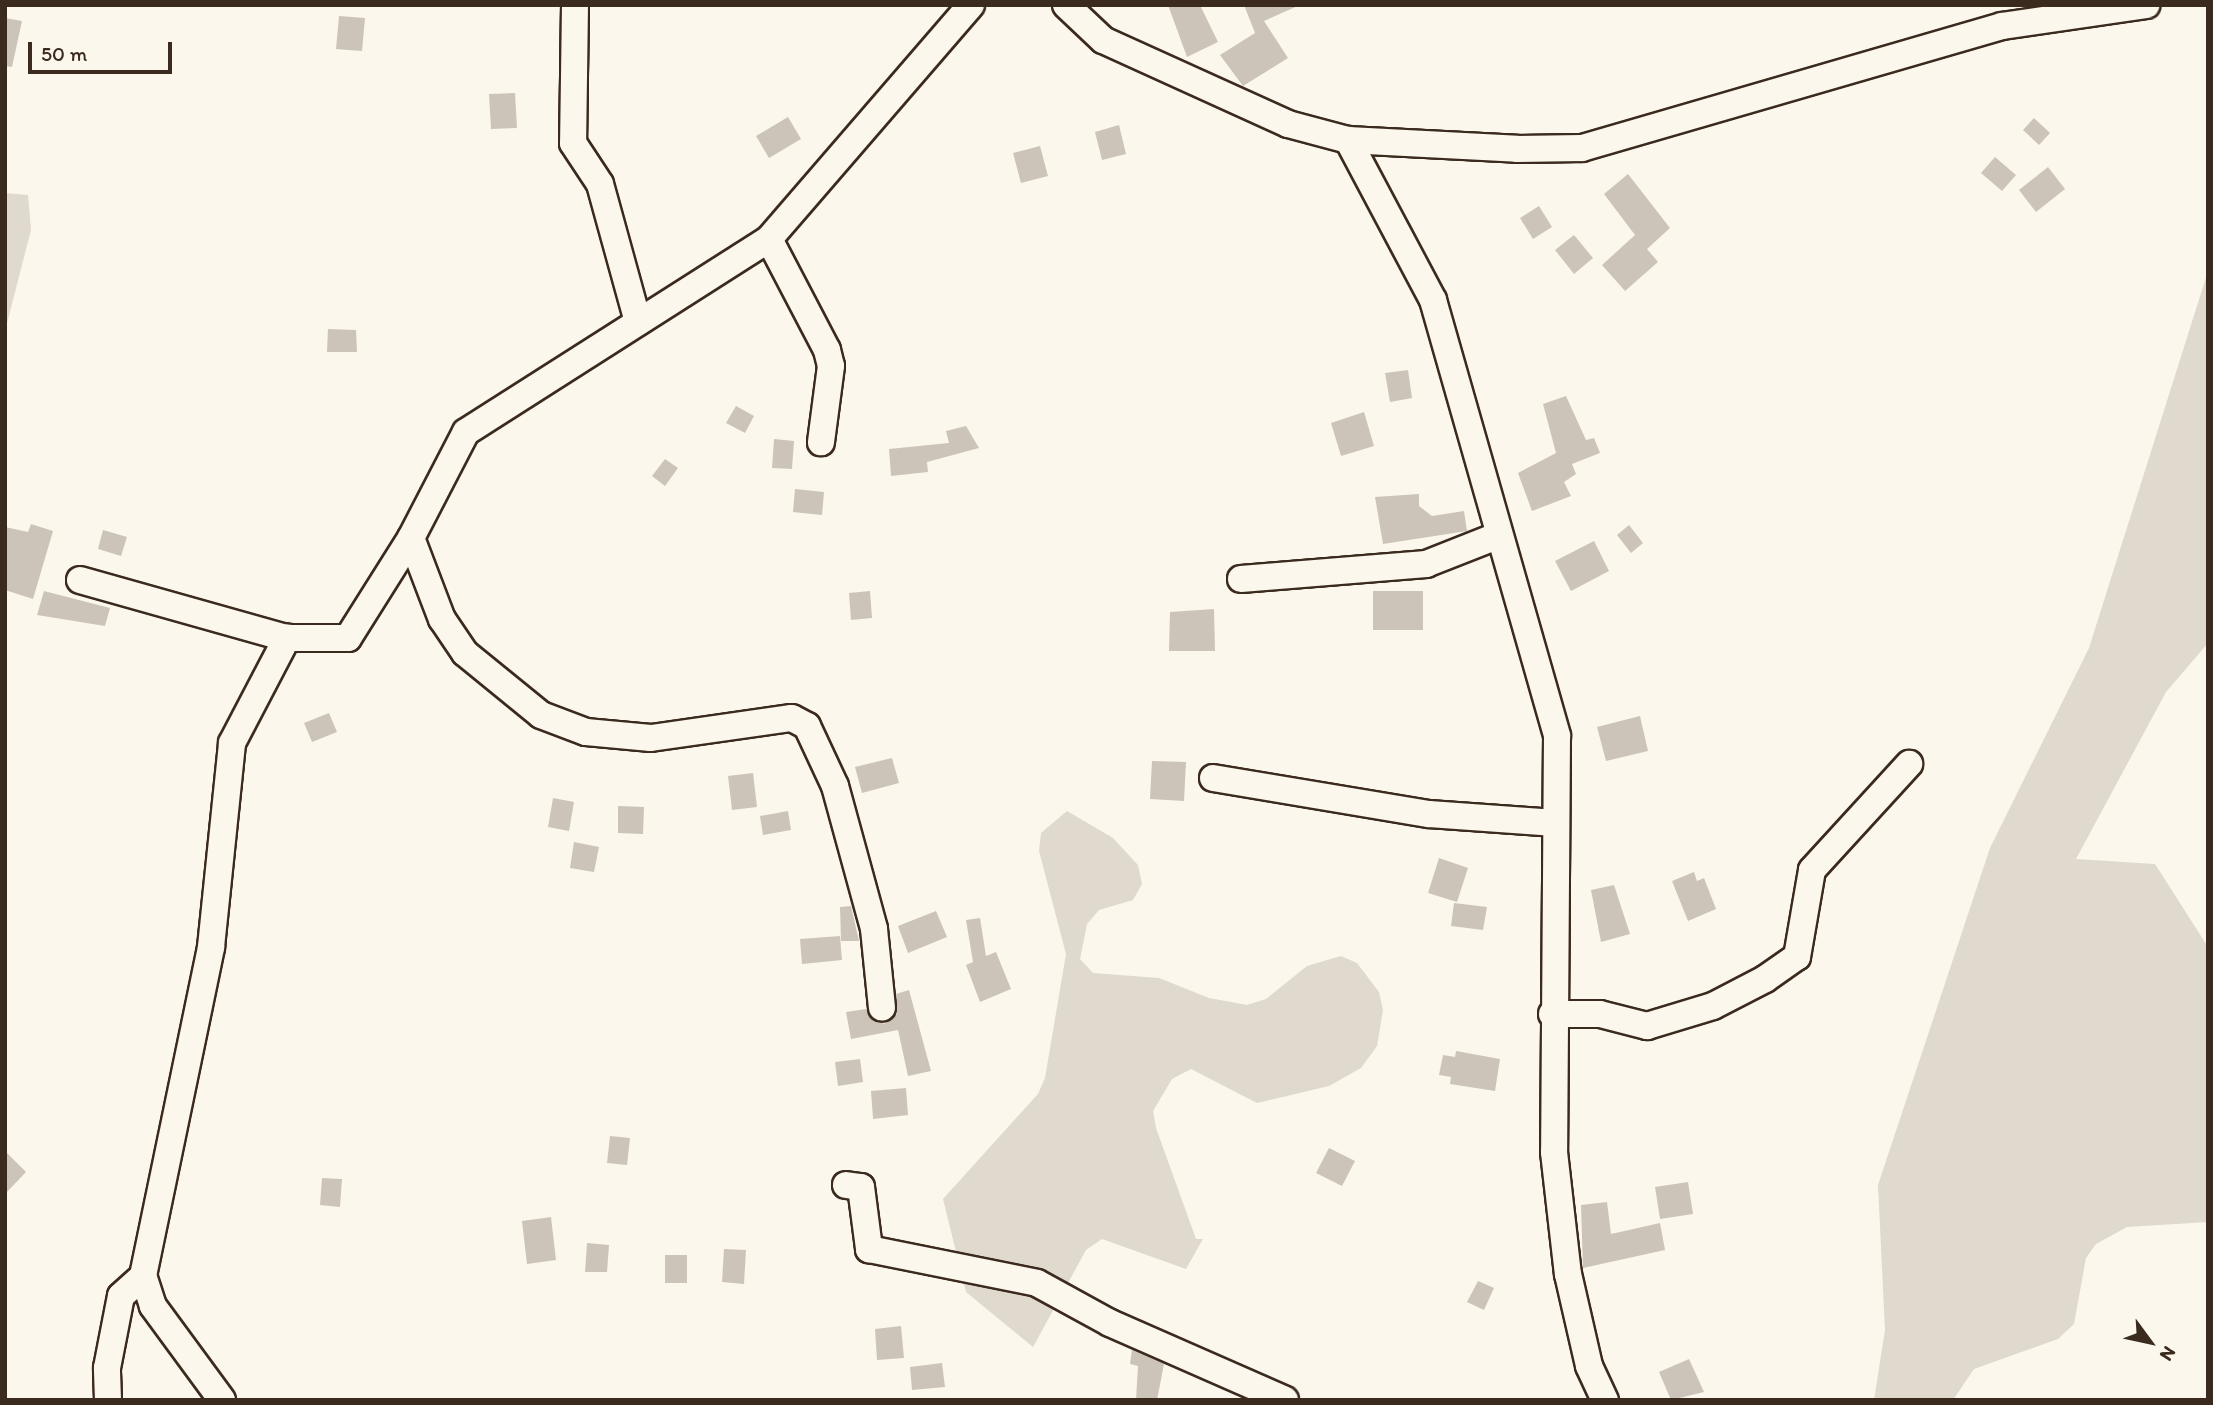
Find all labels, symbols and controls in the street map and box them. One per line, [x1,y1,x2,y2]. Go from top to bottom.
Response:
scale bar [32,28,175,72]
text: 50 m [41,41,87,66]
north arrow [2115,1307,2185,1377]
text: N [2155,1342,2181,1365]

